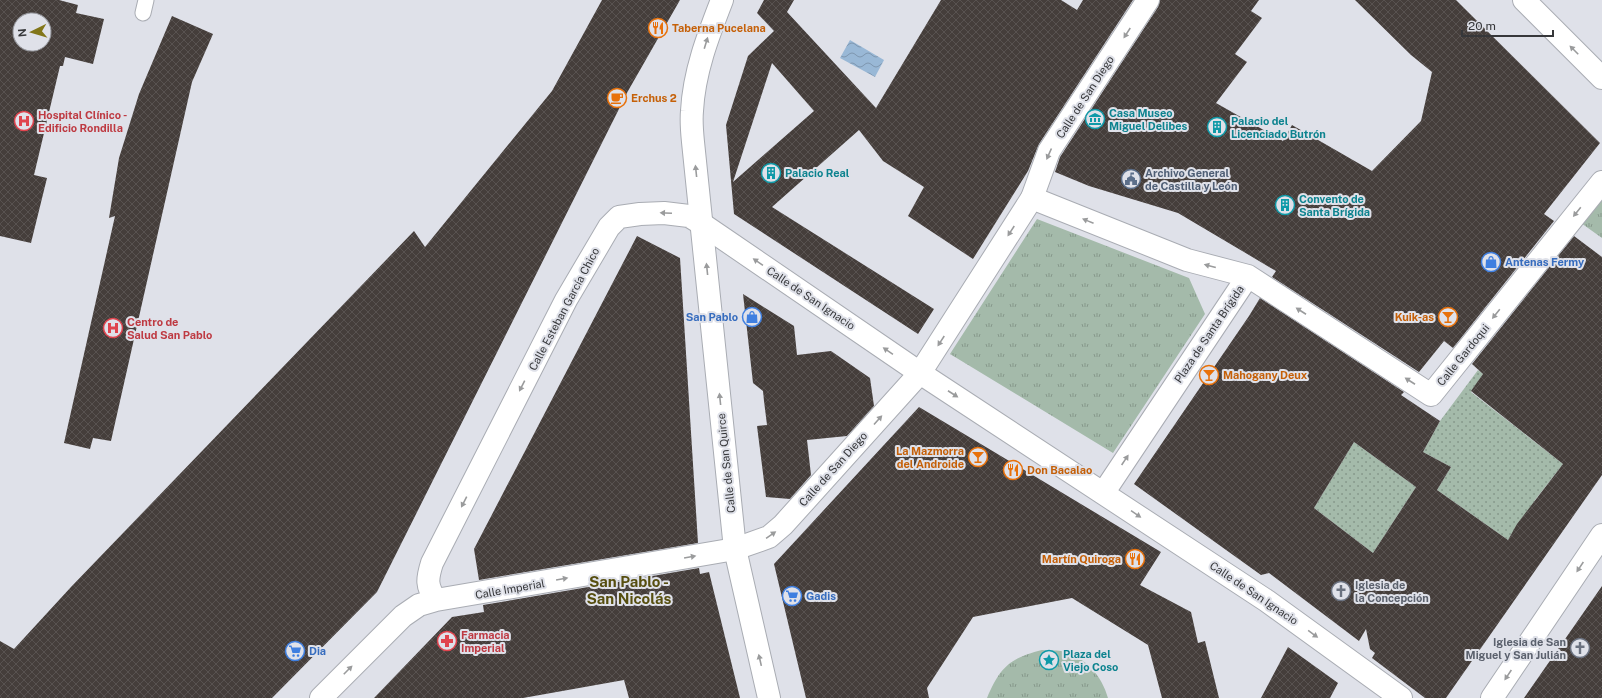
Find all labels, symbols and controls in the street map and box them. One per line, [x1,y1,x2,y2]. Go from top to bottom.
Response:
north arrow [12,12,52,52]
scale bar [1462,12,1553,38]
restaurant icon: Taberna Pucelana [647,17,669,39]
text: 20 m [1468,19,1496,33]
place label: Taberna Pucelana [672,22,766,34]
one-way arrow [1123,27,1130,39]
text: N [16,28,28,38]
one-way arrow [703,37,709,49]
one-way arrow [1570,46,1579,55]
street label: Calle de San Diego [1054,54,1116,140]
cafe icon: Erchus 2 [606,87,628,109]
place label: Erchus 2 [631,92,677,104]
place label: Casa Museo Miguel Delibes [1109,107,1188,132]
museum icon: Casa Museo Miguel Delibes [1084,108,1106,130]
place label: Hospital Clínico - Edificio Rondilla [38,109,127,134]
hospital icon: Hospital Clínico - Edificio Rondilla [13,110,35,132]
place label: Palacio del Licenciado Butrón [1231,115,1326,140]
building icon: Palacio del Licenciado Butrón [1206,116,1228,138]
one-way arrow [1046,148,1052,159]
building icon: Palacio Real [760,162,782,184]
one-way arrow [693,165,699,178]
place label: Palacio Real [785,167,850,179]
place label: Archivo General de Castilla y León [1145,167,1237,192]
public building icon: Archivo General de Castilla y León [1120,168,1142,190]
place label: Convento de Santa Brígida [1299,193,1370,218]
building icon: Convento de Santa Brígida [1274,194,1296,216]
one-way arrow [1573,207,1582,218]
one-way arrow [659,210,672,216]
one-way arrow [1082,217,1094,223]
one-way arrow [1007,226,1015,236]
street label: Calle Esteban García Chico [526,246,602,372]
shop icon: Antenas Fermy [1480,251,1502,273]
place label: Antenas Fermy [1505,256,1585,268]
one-way arrow [752,258,763,266]
one-way arrow [703,263,710,276]
one-way arrow [1204,263,1216,269]
street label: Calle de San Ignacio [765,264,857,332]
street label: Plaza de Santa Brígida [1172,283,1246,385]
shop icon: San Pablo [741,306,763,328]
bar icon: Kuik-as [1437,306,1459,328]
one-way arrow [1295,307,1306,314]
one-way arrow [1492,308,1501,319]
place label: San Pablo [686,311,738,323]
place label: Kuik-as [1395,311,1434,323]
place label: Centro de Salud San Pablo [127,316,212,341]
hospital icon: Centro de Salud San Pablo [102,317,124,339]
street label: Calle Gardoqui [1435,322,1491,388]
one-way arrow [937,336,945,346]
one-way arrow [883,347,893,355]
bar icon: Mahogany Deux [1198,364,1220,386]
place label: Mahogany Deux [1223,369,1308,381]
one-way arrow [1404,378,1416,385]
one-way arrow [519,380,525,392]
one-way arrow [948,390,958,398]
one-way arrow [716,393,723,405]
street label: Calle de San Quirce [715,413,737,513]
one-way arrow [873,415,882,424]
street label: Calle de San Diego [797,429,869,509]
place label: La Mazmorra del Androide [896,445,964,470]
bar icon: La Mazmorra del Androide [967,446,989,468]
one-way arrow [1121,455,1129,465]
restaurant icon: Don Bacalao [1002,459,1024,481]
place label: Don Bacalao [1027,464,1092,476]
one-way arrow [461,496,467,508]
one-way arrow [1131,510,1141,518]
one-way arrow [765,531,776,539]
restaurant icon: Martín Quiroga [1124,548,1146,570]
place label: Martín Quiroga [1042,553,1121,565]
one-way arrow [684,554,696,560]
street label: Calle de San Ignacio [1208,559,1300,627]
one-way arrow [1576,562,1584,572]
district label: San Pablo - San Nicolás [587,573,671,607]
one-way arrow [556,576,568,582]
street label: Calle Imperial [474,577,546,601]
place label: Iglesia de la Concepción [1355,579,1429,604]
church icon: Iglesia de la Concepción [1330,580,1352,602]
supermarket icon: Gadis [781,585,803,607]
place label: Gadis [806,590,836,602]
place label: Farmacia Imperial [461,629,510,654]
pharmacy icon: Farmacia Imperial [436,630,458,652]
one-way arrow [1308,630,1318,638]
place label: Iglesia de San Miguel y San Julián [1466,636,1566,661]
church icon: Iglesia de San Miguel y San Julián [1569,637,1591,659]
supermarket icon: Dia [284,640,306,662]
place label: Dia [309,645,326,657]
place label: Plaza del Viejo Coso [1063,648,1118,673]
place icon: Plaza del Viejo Coso [1038,649,1060,671]
one-way arrow [756,654,762,666]
one-way arrow [344,665,353,675]
one-way arrow [1504,670,1512,680]

